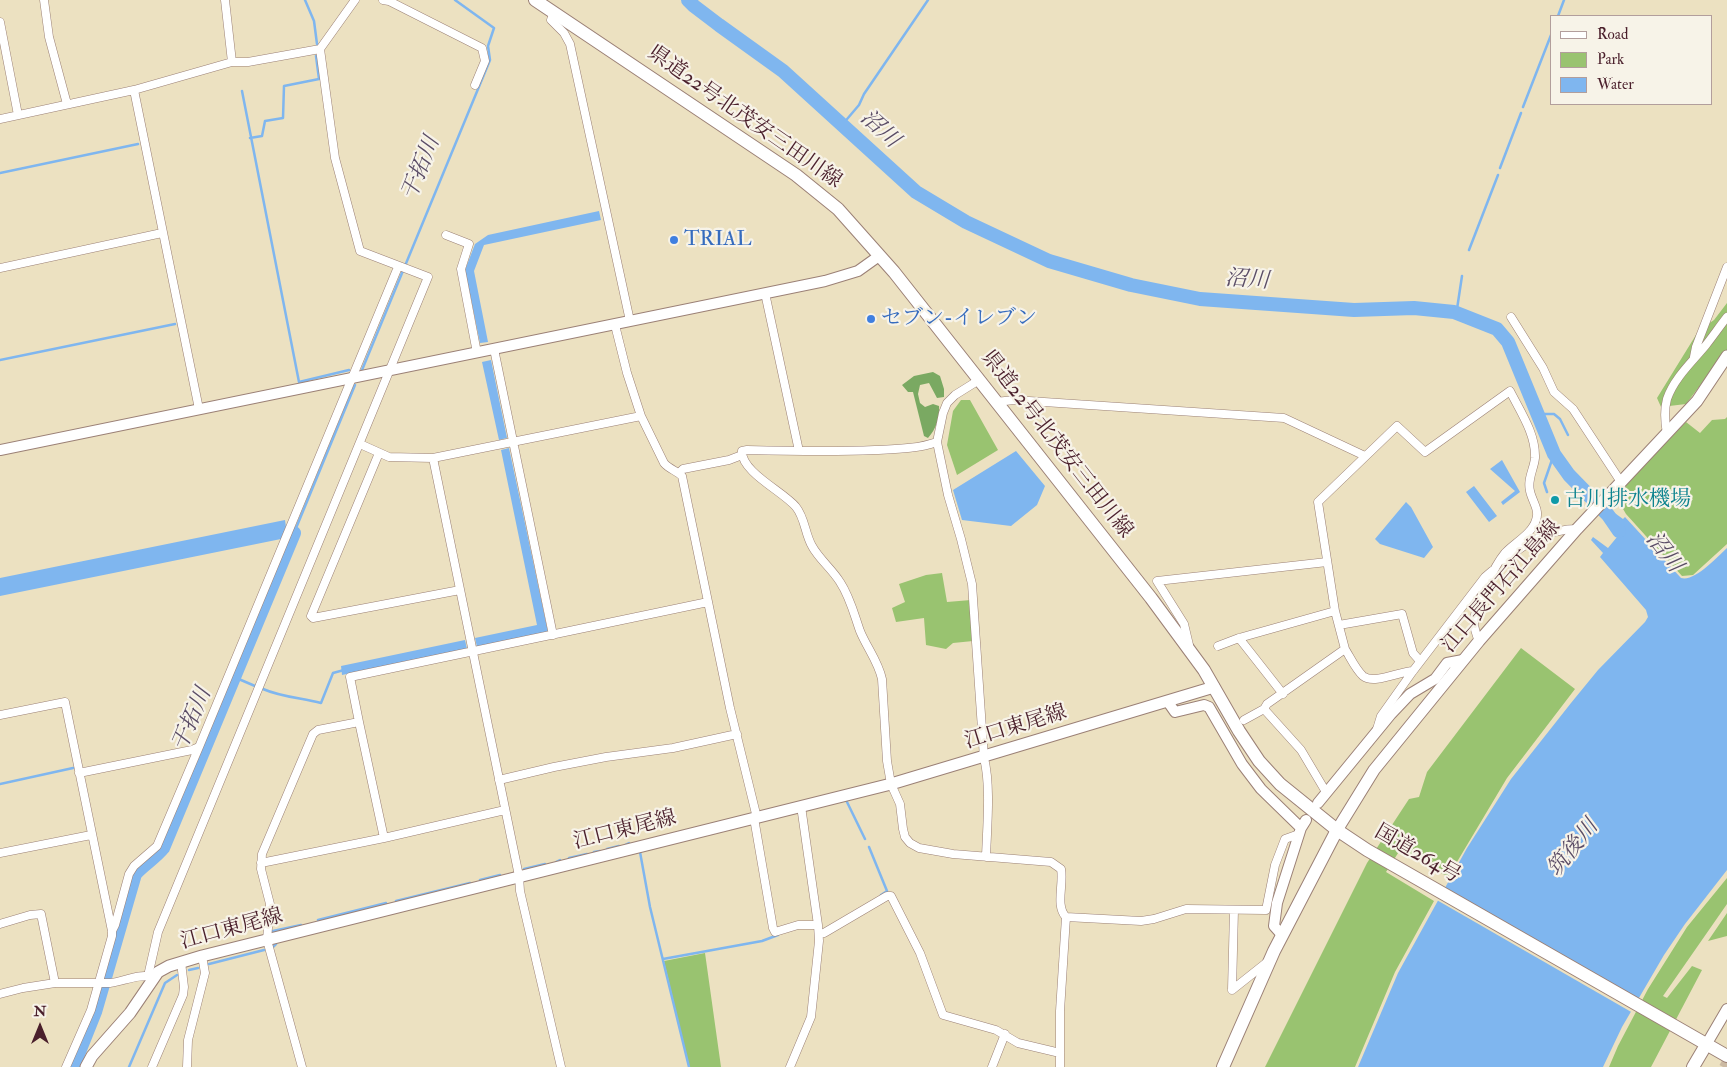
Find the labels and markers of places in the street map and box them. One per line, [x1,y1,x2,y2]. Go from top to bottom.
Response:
place label: TRIAL [684,227,752,253]
marker: TRIAL [668,234,680,246]
place label: セブン-イレブン [881,306,1037,332]
marker: セブン-イレブン [865,313,877,325]
place label: 古川排水機場 [1565,487,1691,513]
marker: 古川排水機場 [1549,494,1561,506]

